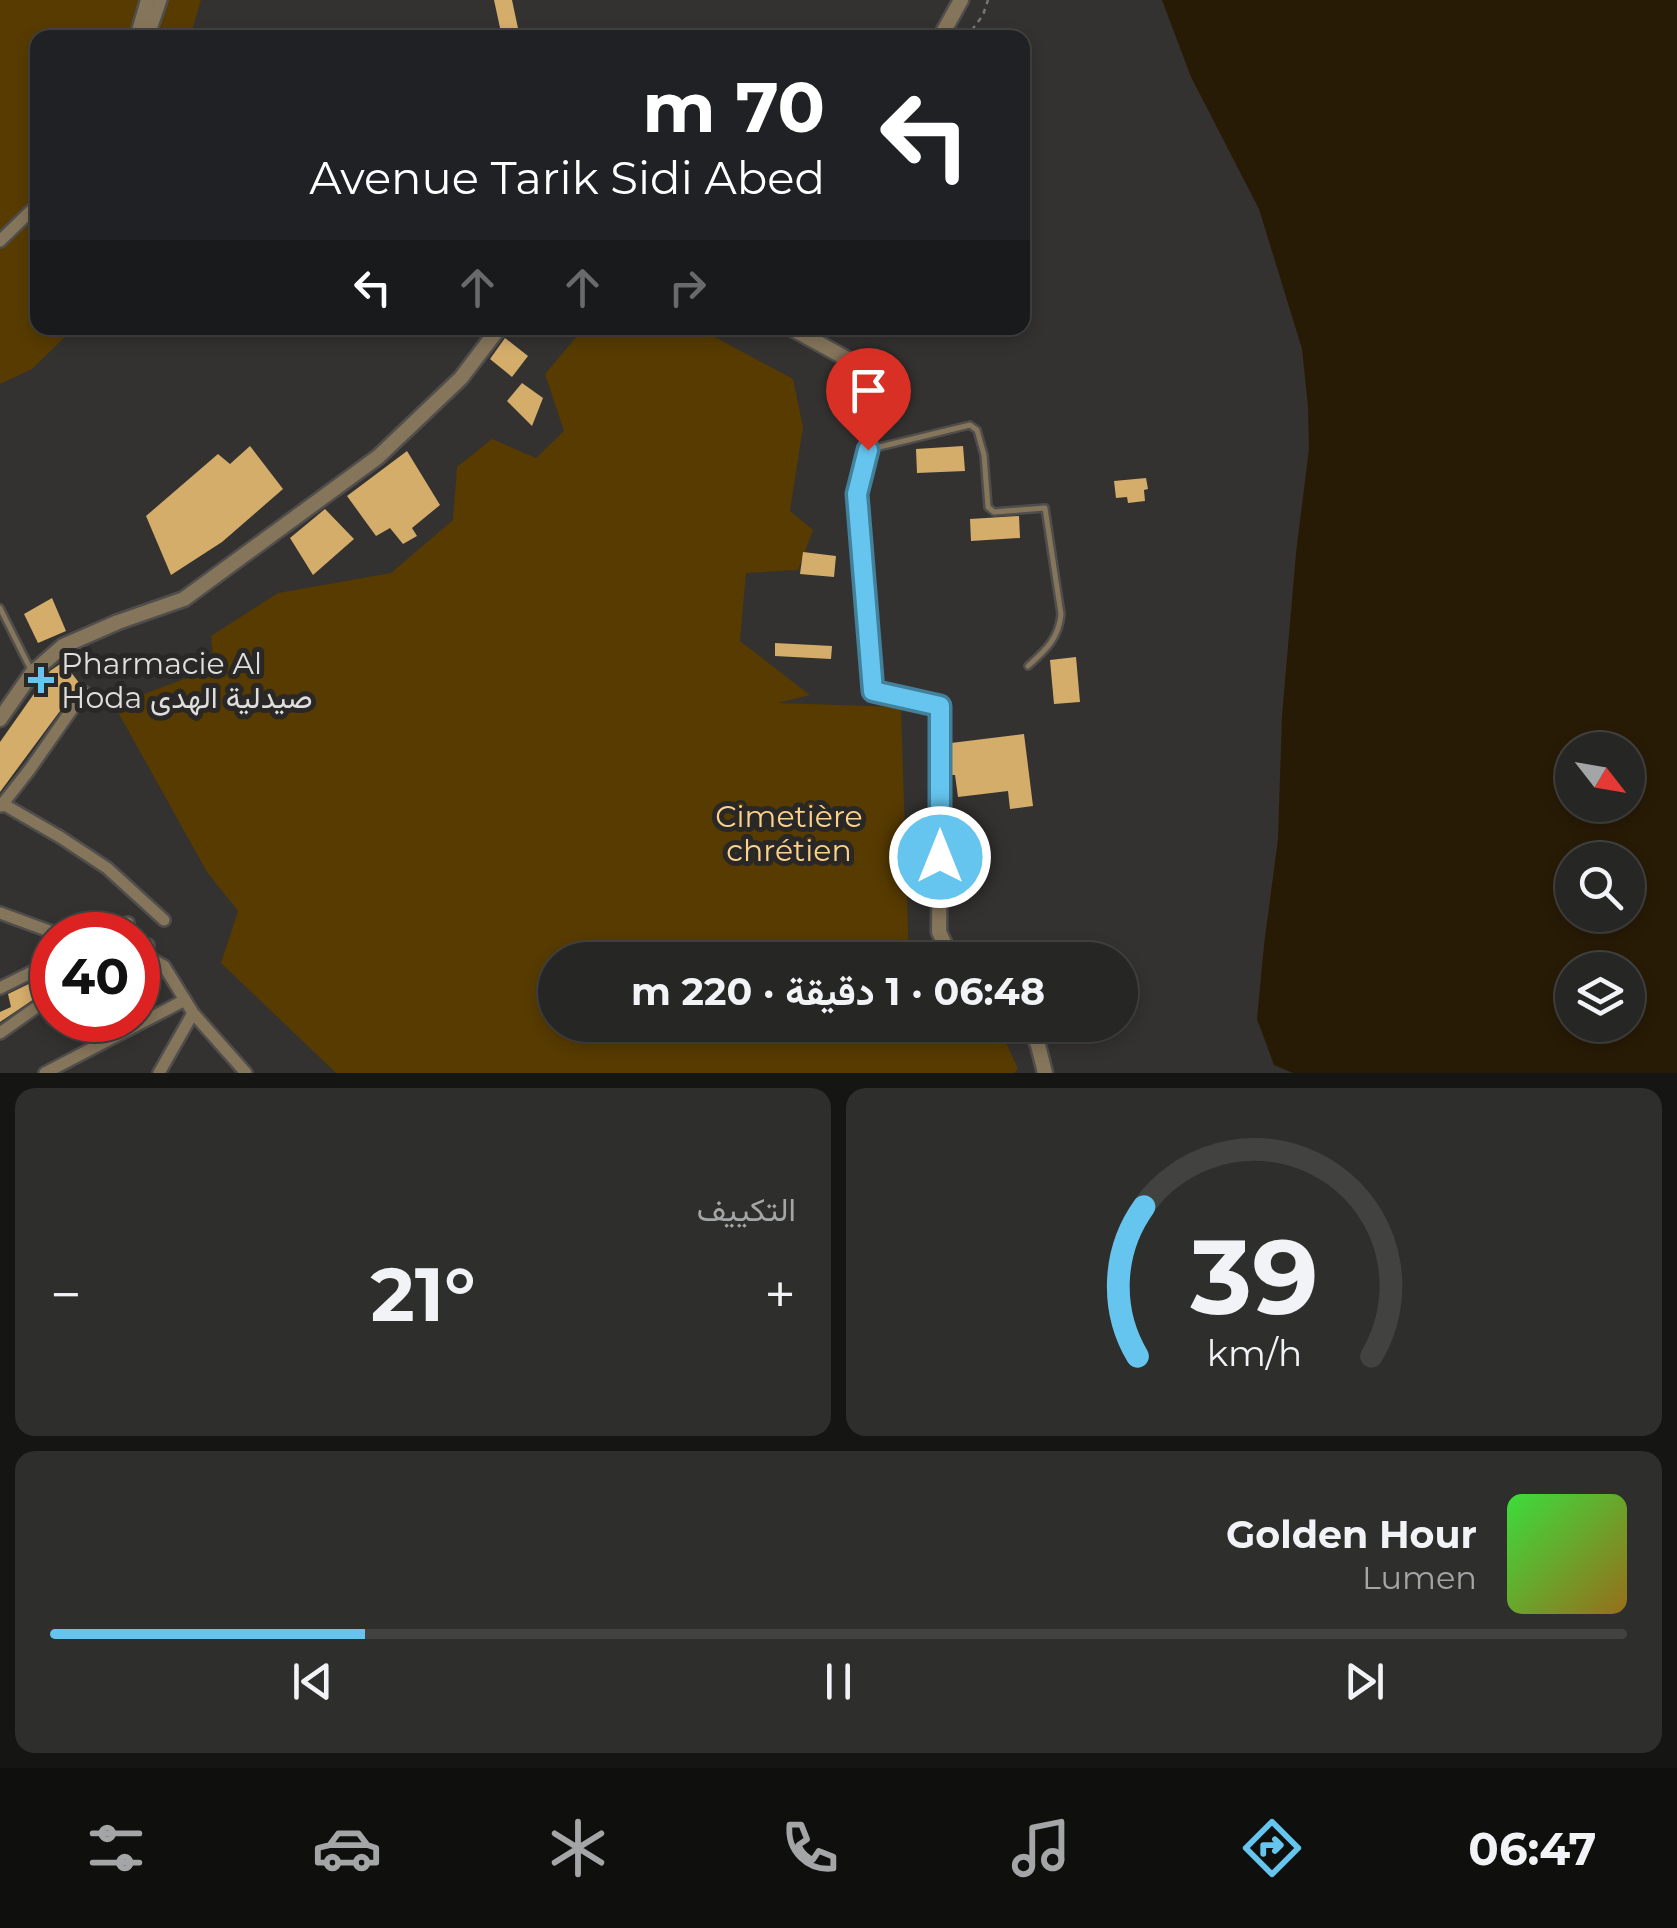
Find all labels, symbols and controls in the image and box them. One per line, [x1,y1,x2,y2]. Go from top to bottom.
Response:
text: 70 m [642,64,825,150]
icon: left [860,70,990,200]
text: Avenue Tarik Sidi Abed [309,150,825,205]
icon: left [345,260,400,315]
icon: ahead [450,260,505,315]
icon: ahead [555,260,610,315]
icon: right [660,260,715,315]
pin [826,348,911,451]
icon: arrive [841,363,896,418]
place label: Pharmacie Al Hoda صيدلية الهدى [61,645,313,716]
marker: Pharmacie Al Hoda صيدلية الهدى [30,669,52,691]
north arrow [1555,732,1645,822]
map controls [1555,732,1645,1042]
park label: Cimetière chrétien [715,798,863,869]
position arrow [888,805,992,909]
button: search [1555,842,1645,932]
speed limit sign: 40 [30,912,160,1042]
button: layers [1555,952,1645,1042]
text: 06:48 · 1 دقيقة · 220 m [631,968,1045,1015]
text: التكييف [697,1190,796,1229]
text: 39 [1189,1213,1318,1340]
text: 21° [370,1248,476,1340]
text: − [50,1261,82,1328]
text: + [764,1261,796,1328]
text: km/h [1206,1331,1302,1375]
text: Golden Hour [1226,1511,1477,1558]
text: Lumen [1362,1558,1477,1597]
icon: previous [285,1654,340,1709]
icon: pause [811,1654,866,1709]
icon: next [1337,1654,1392,1709]
icon: filters [81,1813,151,1883]
icon: car [312,1813,382,1883]
icon: climate [543,1813,613,1883]
icon: phone [775,1813,845,1883]
icon: music [1006,1813,1076,1883]
icon: directions [1237,1813,1307,1883]
text: 06:47 [1468,1821,1596,1876]

